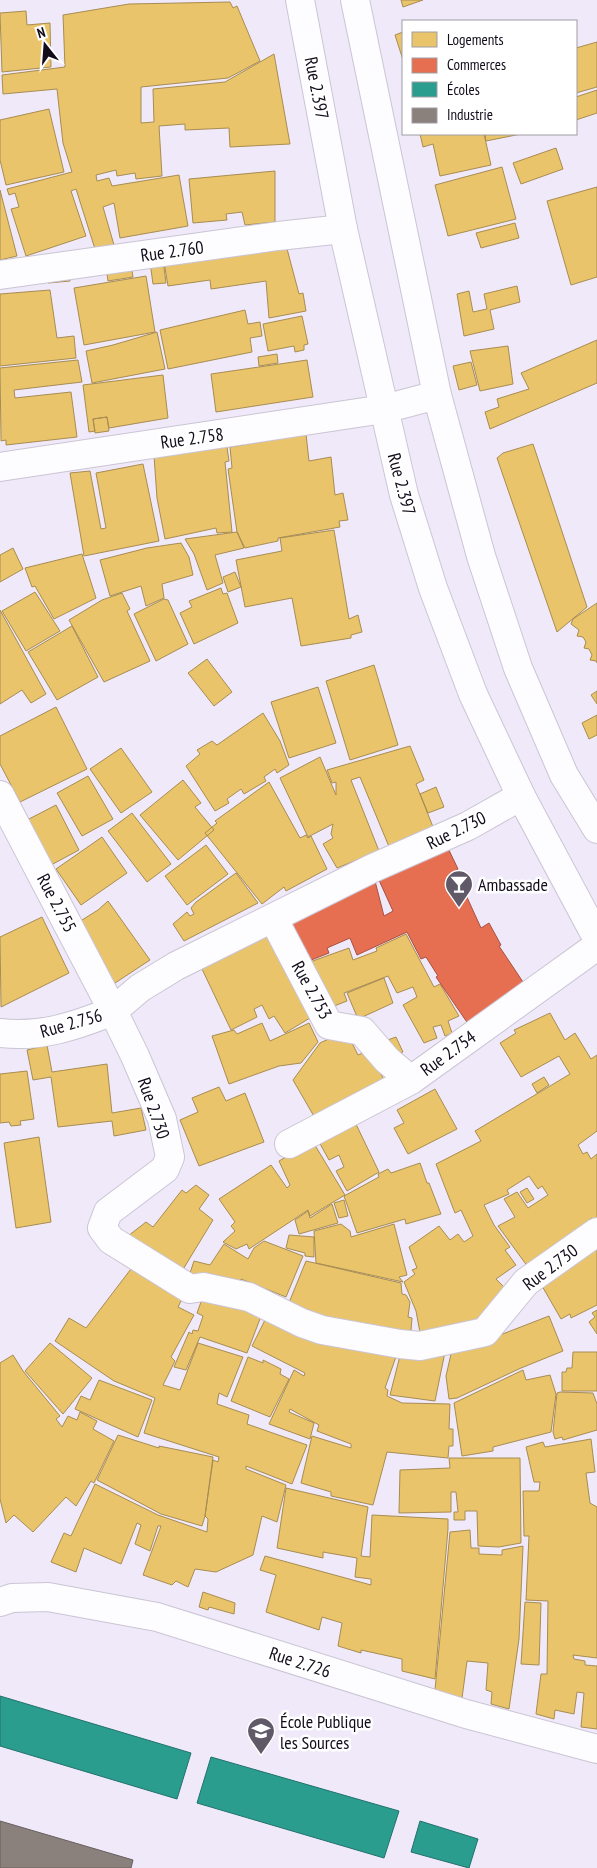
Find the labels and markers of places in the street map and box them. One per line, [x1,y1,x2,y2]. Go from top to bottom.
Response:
bar icon: Ambassade [444,869,474,908]
place label: Ambassade [478,873,548,896]
place label: École Publique les Sources [280,1710,371,1754]
school or university icon: École Publique les Sources [246,1716,276,1755]

